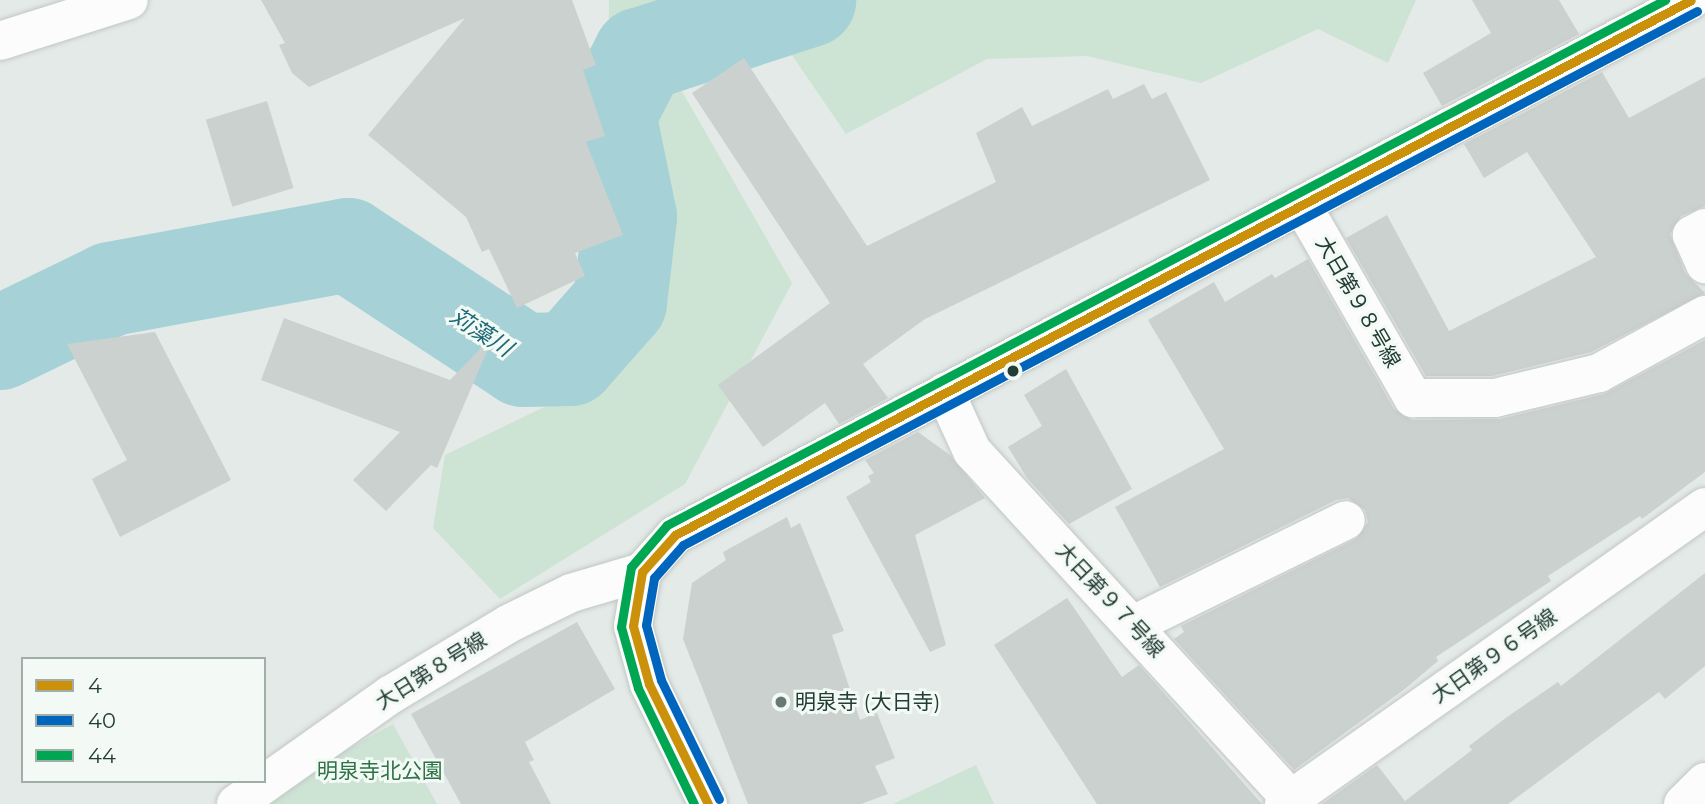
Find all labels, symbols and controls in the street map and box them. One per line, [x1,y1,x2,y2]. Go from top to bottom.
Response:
street label: 大日第９８号線 [1310,232,1406,372]
water label: 苅藻川 [445,302,517,362]
unlabelled marker [1006,364,1020,378]
street label: 大日第９７号線 [1051,538,1169,662]
street label: 大日第９６号線 [1427,604,1561,708]
street label: 大日第８号線 [371,627,491,715]
legend [21,657,266,783]
text: 4 [88,673,102,698]
place label: 明泉寺 (大日寺) [795,689,940,715]
marker: 明泉寺 (大日寺) [773,694,789,710]
text: 40 [88,708,116,733]
text: 44 [88,743,116,768]
park label: 明泉寺北公園 [317,758,443,784]

